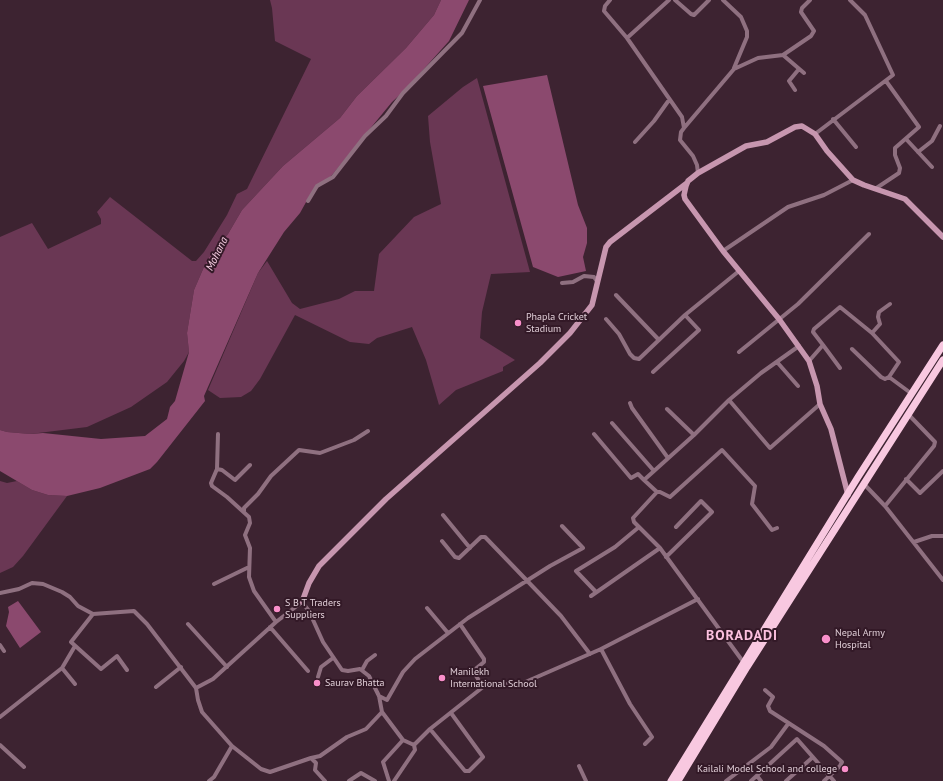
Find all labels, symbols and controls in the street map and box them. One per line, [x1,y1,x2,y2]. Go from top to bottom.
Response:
water label: Mohana [203,235,231,273]
place label: Phapla Cricket Stadium [526,311,587,334]
marker: Phapla Cricket Stadium [513,318,523,328]
place label: S B T Traders Suppliers [285,597,341,620]
marker: S B T Traders Suppliers [272,604,282,614]
place label: Nepal Army Hospital [835,627,885,650]
district label: BORADADI [706,628,778,644]
marker: Nepal Army Hospital [820,633,832,645]
place label: Manilekh International School [450,666,537,690]
marker: Manilekh International School [437,673,447,683]
place label: Saurav Bhatta [325,677,385,689]
marker: Saurav Bhatta [312,678,322,688]
place label: Kailali Model School and college [697,763,837,775]
marker: Kailali Model School and college [840,764,850,774]

